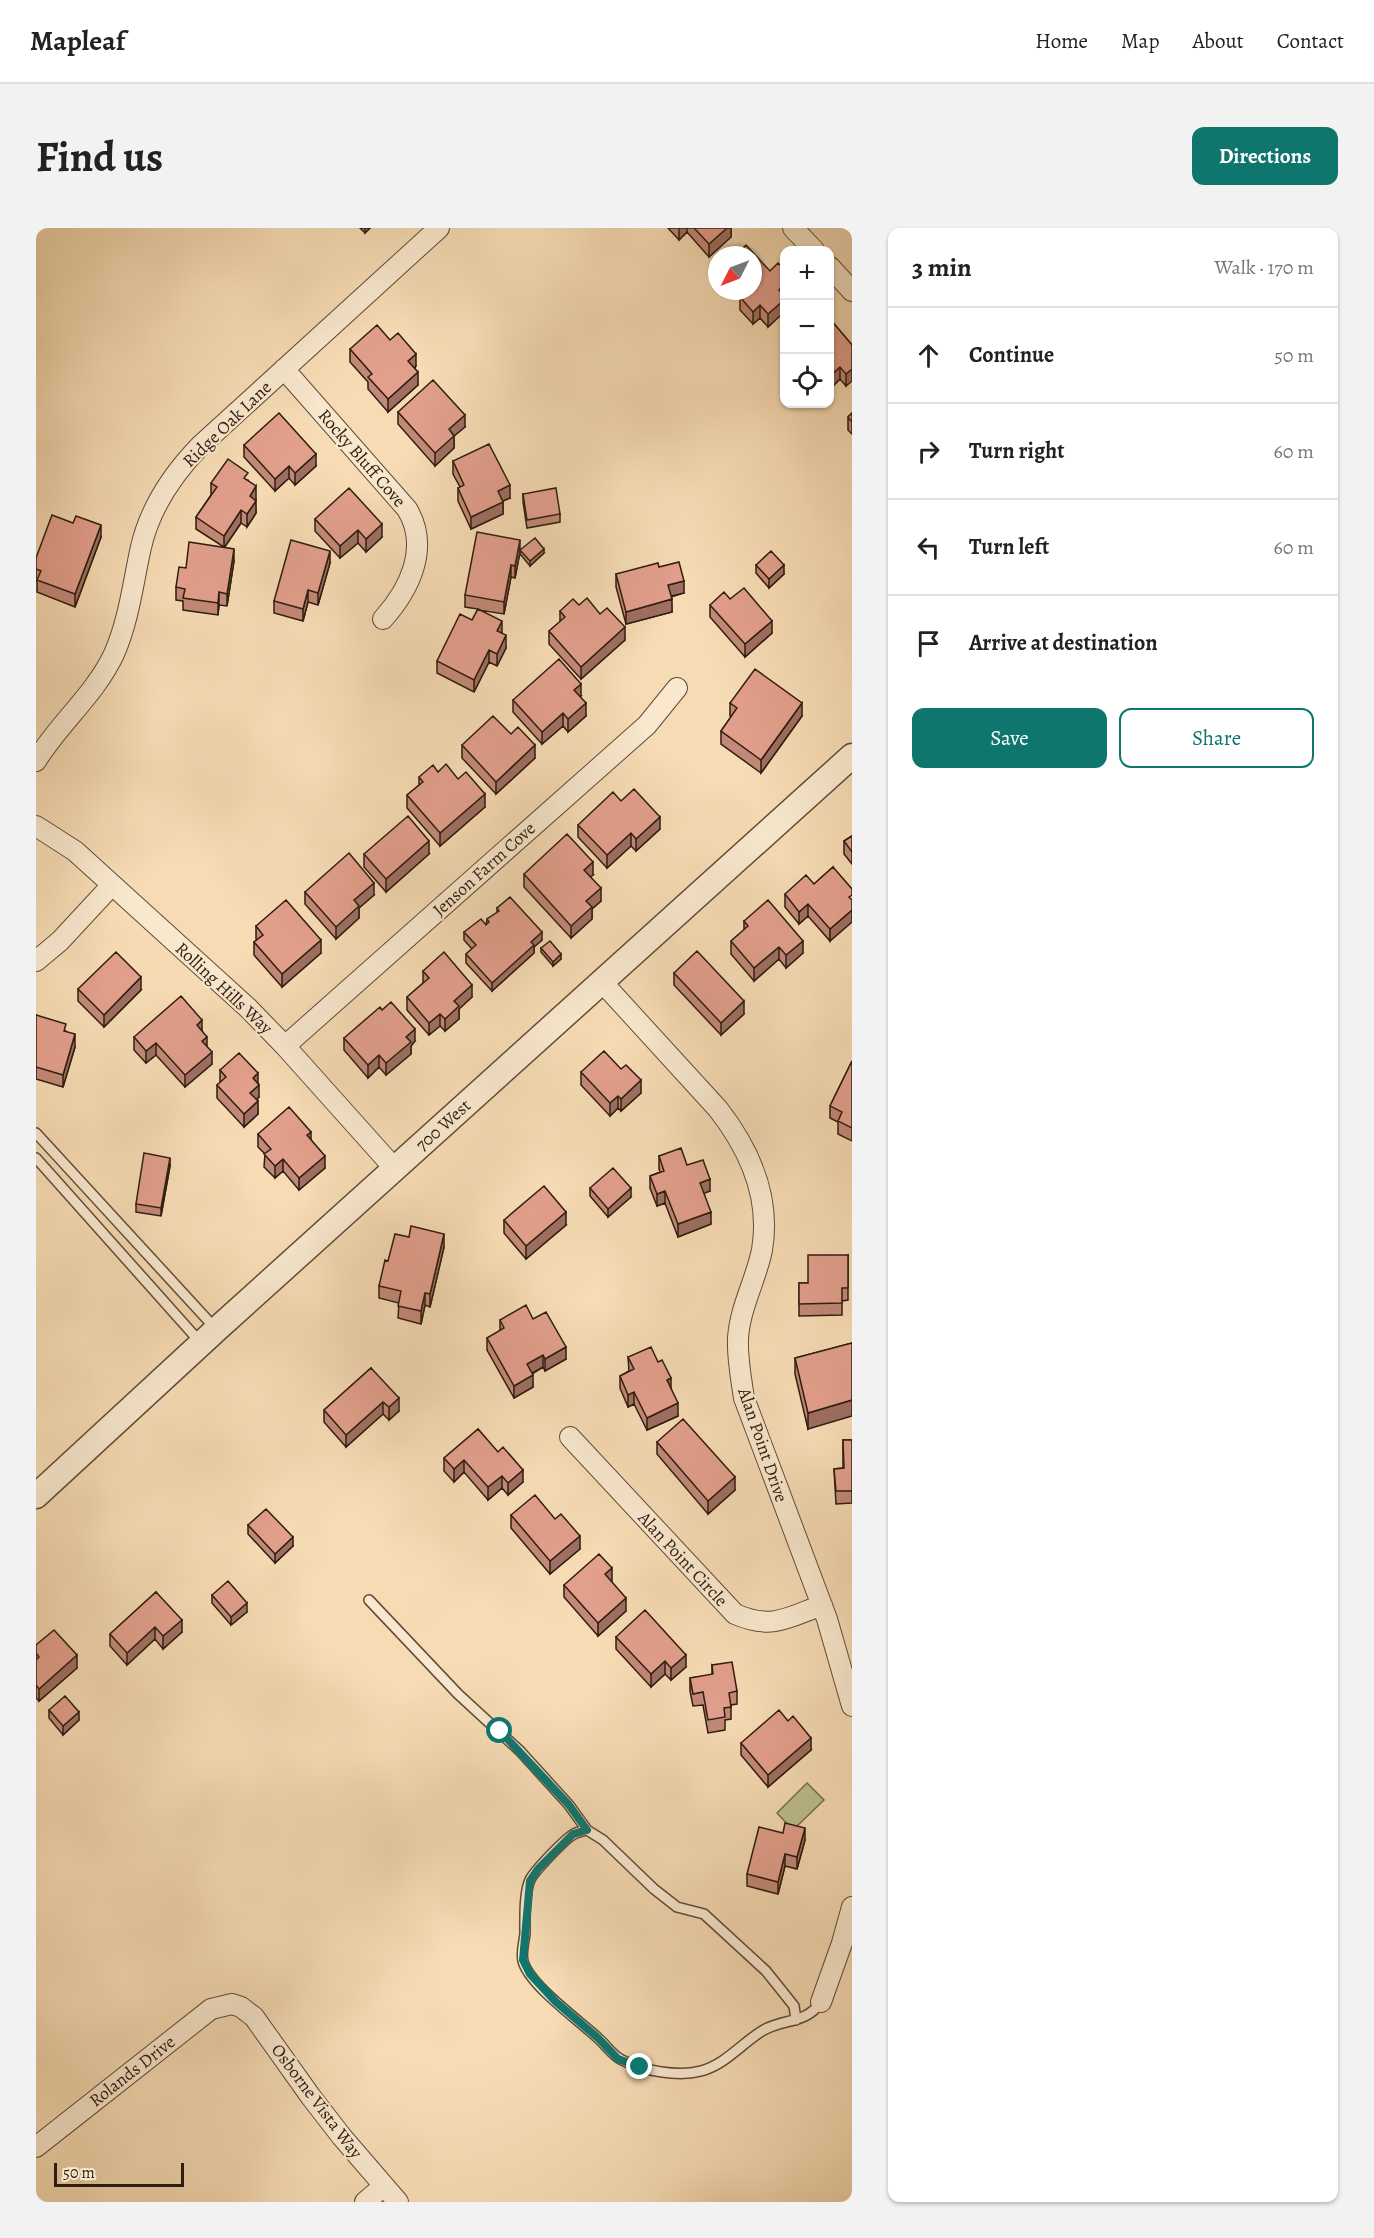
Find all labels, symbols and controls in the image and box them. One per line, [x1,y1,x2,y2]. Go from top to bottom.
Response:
text: Mapleaf [30,22,125,60]
text: Home [1035,27,1088,55]
text: Map [1121,27,1159,55]
text: About [1192,27,1244,55]
text: Contact [1277,27,1344,55]
button: Directions [1192,127,1338,185]
text: Find us [36,128,163,185]
north arrow [708,246,762,300]
map controls [780,246,834,408]
button: + [780,246,834,300]
text: 3 min [912,250,972,285]
text: Walk · 170 m [1214,254,1314,281]
button: − [780,300,834,354]
icon: ahead [912,339,945,372]
text: Continue [969,340,1054,370]
text: 50 m [1274,342,1314,369]
button: locate [780,354,834,408]
street label: Ridge Oak Lane [177,375,277,473]
street label: Rocky Bluff Cove [313,404,411,512]
icon: right [912,435,945,468]
text: Turn right [969,436,1065,466]
text: 60 m [1274,438,1314,465]
icon: left [912,531,945,564]
text: Turn left [969,532,1049,562]
text: 60 m [1274,534,1314,561]
icon: arrive [912,627,945,660]
text: Arrive at destination [969,628,1158,658]
button: Save [912,708,1107,768]
button: Share [1119,708,1314,768]
street label: Jenson Farm Cove [428,816,540,922]
street label: Rolling Hills Way [170,937,279,1040]
street label: 700 West [410,1094,476,1156]
street label: Alan Point Drive [732,1384,794,1505]
street label: Alan Point Circle [632,1506,733,1612]
route start [486,1717,512,1743]
street label: Rolands Drive [84,2030,180,2112]
street label: Osborne Vista Way [266,2039,369,2164]
route end [626,2053,652,2079]
scale bar [54,2160,184,2188]
text: 50 m [63,2162,95,2184]

